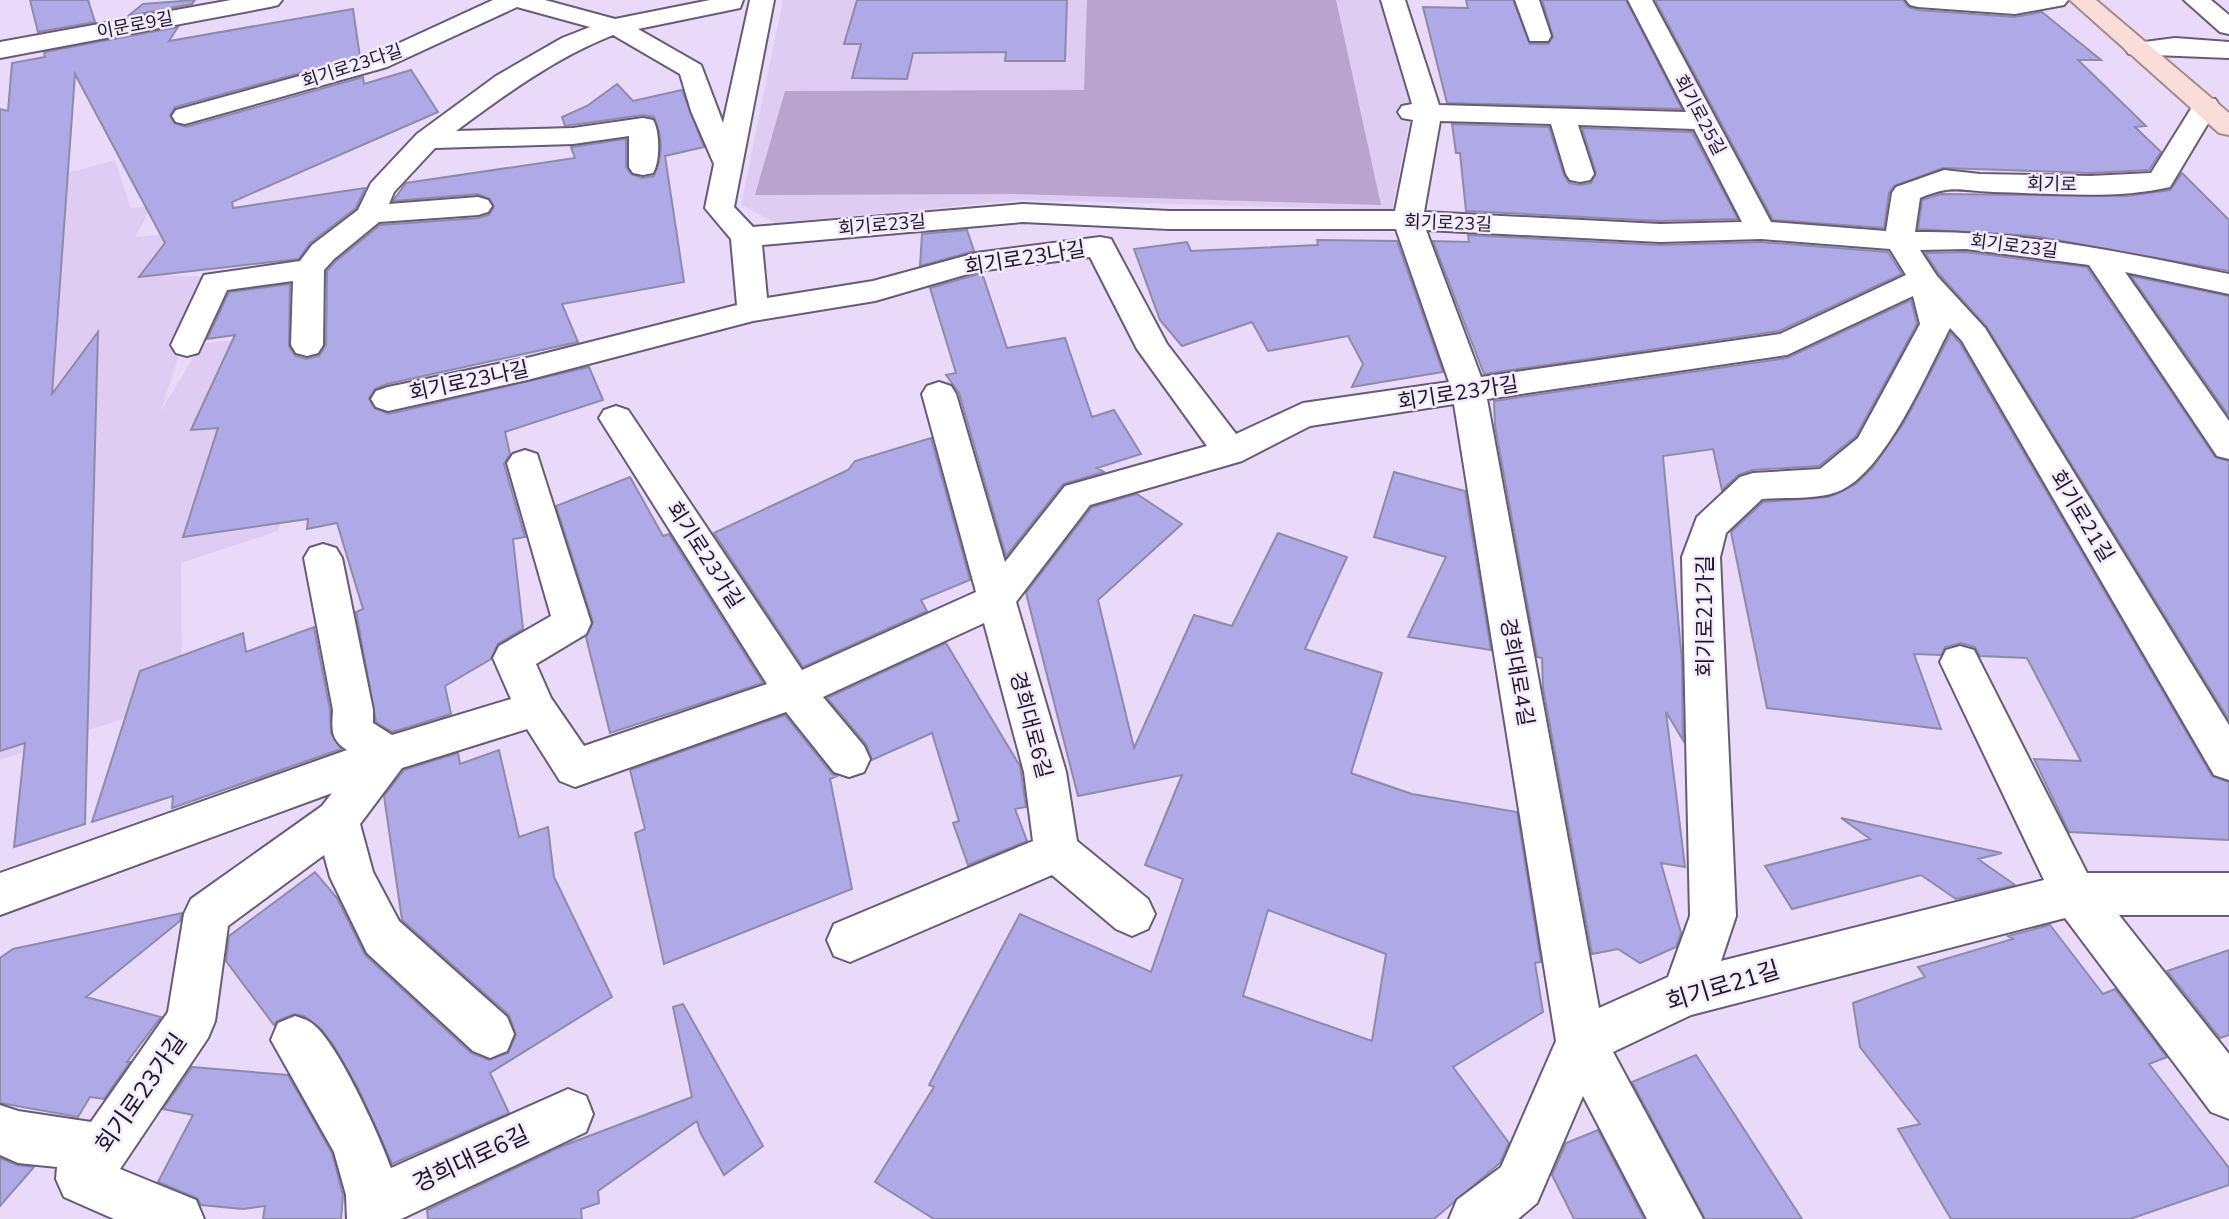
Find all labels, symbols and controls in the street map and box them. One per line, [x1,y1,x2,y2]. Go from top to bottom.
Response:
street label: 이문로9길 [95,6,175,44]
street label: 회기로23다길 [299,38,405,94]
street label: 회기로25길 [1669,71,1731,159]
street label: 회기로 [2027,172,2077,196]
street label: 회기로23길 [837,209,927,241]
street label: 회기로23길 [1404,209,1492,237]
street label: 회기로23길 [1969,229,2059,263]
street label: 회기로23나길 [963,235,1087,281]
street label: 회기로23나길 [407,355,531,407]
street label: 회기로23가길 [1396,370,1520,416]
street label: 회기로21길 [2044,465,2120,567]
street label: 회기로23가길 [660,496,750,614]
street label: 회기로21가길 [1691,555,1719,677]
street label: 경희대로4길 [1494,616,1540,728]
street label: 경희대로6길 [1003,669,1059,781]
street label: 회기로21길 [1662,954,1784,1018]
street label: 회기로23가길 [88,1027,194,1159]
street label: 경희대로6길 [408,1118,534,1200]

